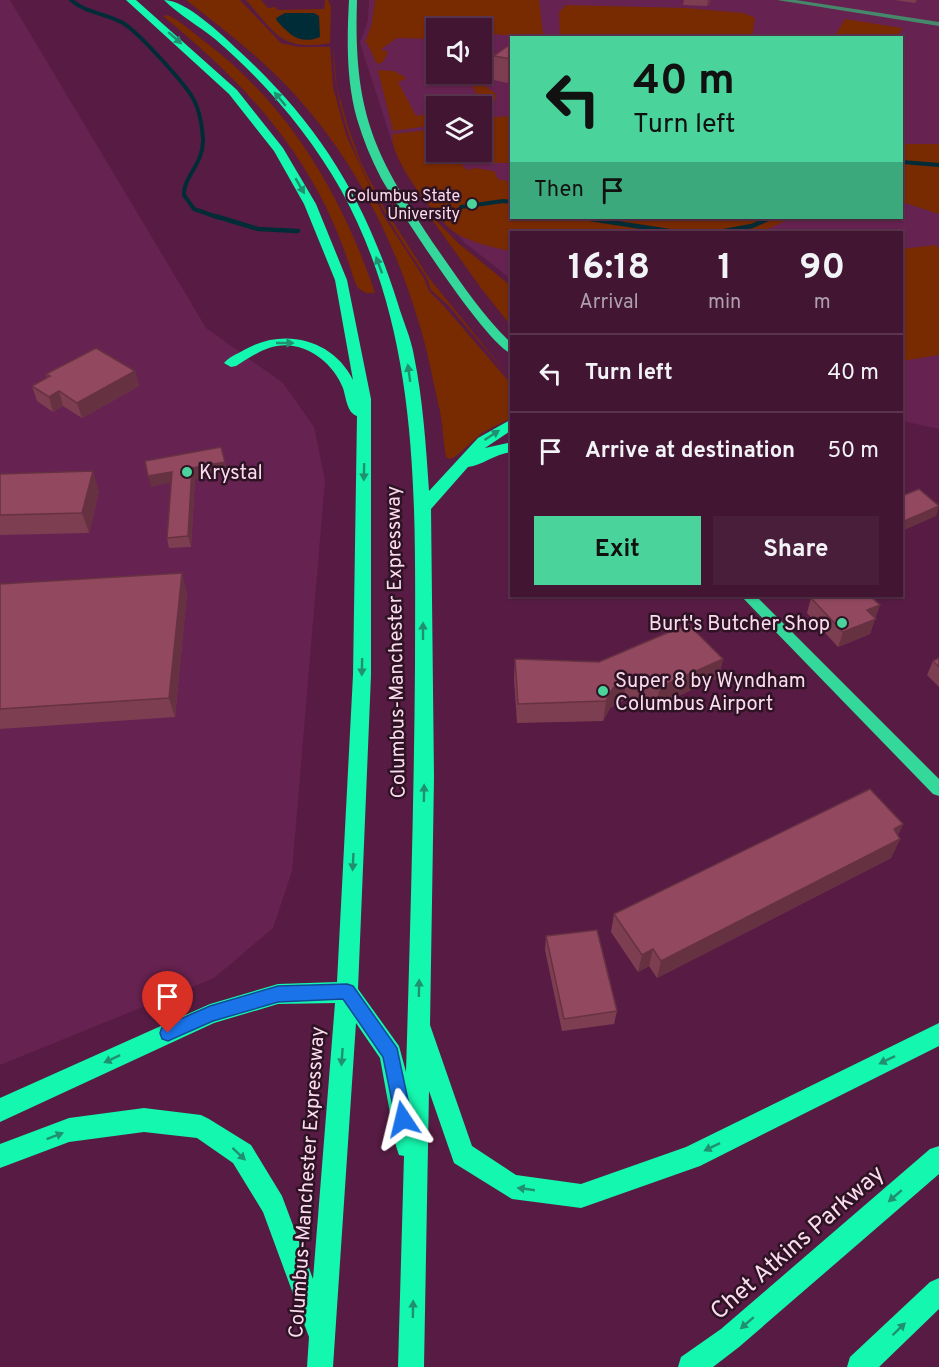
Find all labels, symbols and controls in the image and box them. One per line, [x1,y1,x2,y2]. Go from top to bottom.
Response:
map controls [426,18,492,162]
button: sound [426,18,492,84]
one-way arrow [168,31,183,45]
text: 40 m [633,56,735,109]
icon: left [534,60,612,138]
one-way arrow [275,91,287,106]
button: layers [426,96,492,162]
text: Turn left [633,108,735,142]
icon: arrive [596,174,629,207]
text: Then [534,177,584,204]
one-way arrow [295,178,305,195]
place label: Columbus State University [347,187,460,225]
marker: Columbus State University [465,197,479,211]
text: 16:18 [568,246,650,292]
text: 1 [717,246,732,292]
text: 90 [799,246,845,292]
one-way arrow [374,256,383,274]
text: Arrival [579,290,639,316]
text: min [708,290,741,316]
text: m [814,290,831,316]
one-way arrow [275,338,294,348]
icon: left [534,357,567,390]
text: Turn left [585,360,673,387]
text: 40 m [827,360,879,387]
one-way arrow [405,364,414,383]
one-way arrow [484,430,500,441]
icon: arrive [534,435,567,468]
text: Arrive at destination [585,438,795,465]
text: 50 m [827,438,879,465]
place label: Krystal [199,461,263,487]
one-way arrow [359,463,369,482]
marker: Krystal [180,465,194,479]
street label: Columbus-Manchester Expressway [381,485,413,798]
button: Exit [534,516,701,585]
button: Share [713,516,879,585]
place label: Burt's Butcher Shop [649,612,830,638]
marker: Burt's Butcher Shop [835,616,849,630]
one-way arrow [418,621,428,640]
one-way arrow [357,658,367,677]
place label: Super 8 by Wyndham Columbus Airport [615,669,806,718]
marker: Super 8 by Wyndham Columbus Airport [596,684,610,698]
one-way arrow [419,783,429,802]
one-way arrow [348,853,357,872]
pin [142,971,193,1033]
one-way arrow [414,978,424,997]
icon: arrive [151,980,184,1013]
street label: Columbus-Manchester Expressway [284,1025,332,1339]
one-way arrow [337,1047,347,1066]
one-way arrow [104,1054,121,1063]
one-way arrow [878,1056,895,1065]
position arrow [371,1087,435,1151]
one-way arrow [46,1130,64,1140]
one-way arrow [703,1142,720,1151]
one-way arrow [231,1147,246,1161]
street label: Chet Atkins Parkway [705,1160,892,1327]
one-way arrow [517,1184,536,1194]
one-way arrow [888,1189,903,1202]
one-way arrow [408,1299,417,1318]
one-way arrow [740,1316,755,1329]
one-way arrow [892,1322,907,1336]

